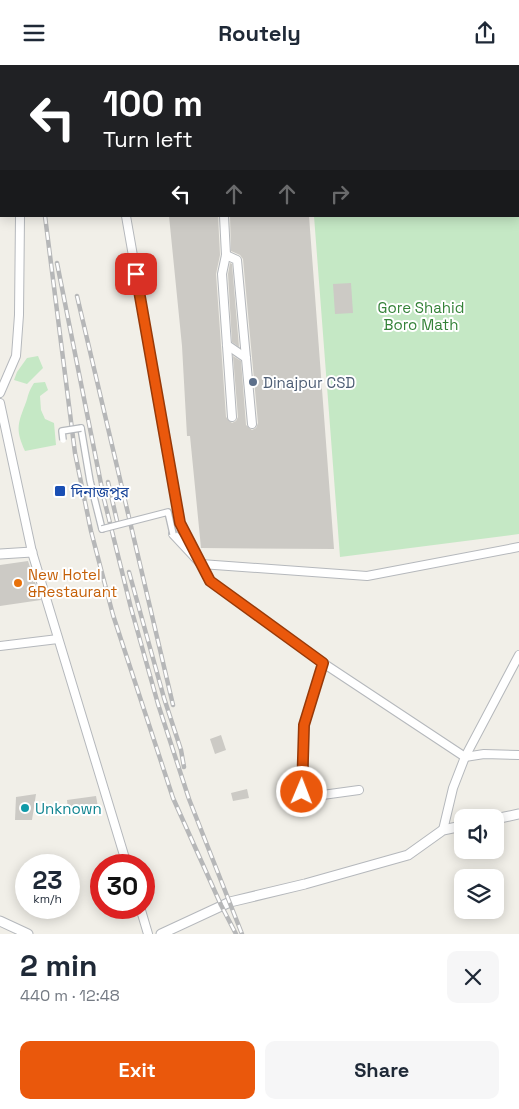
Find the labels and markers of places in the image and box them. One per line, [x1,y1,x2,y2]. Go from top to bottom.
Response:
pin [115,253,157,295]
place label: Dinajpur CSD [263,373,355,392]
marker: Dinajpur CSD [247,376,259,388]
place label: দিনাজপুর [70,482,130,501]
marker: দিনাজপুর [53,484,67,498]
place label: New Hotel &Restaurant [28,565,118,601]
marker: New Hotel &Restaurant [12,577,24,589]
place label: Unknown [35,799,102,818]
marker: Unknown [19,802,31,814]

